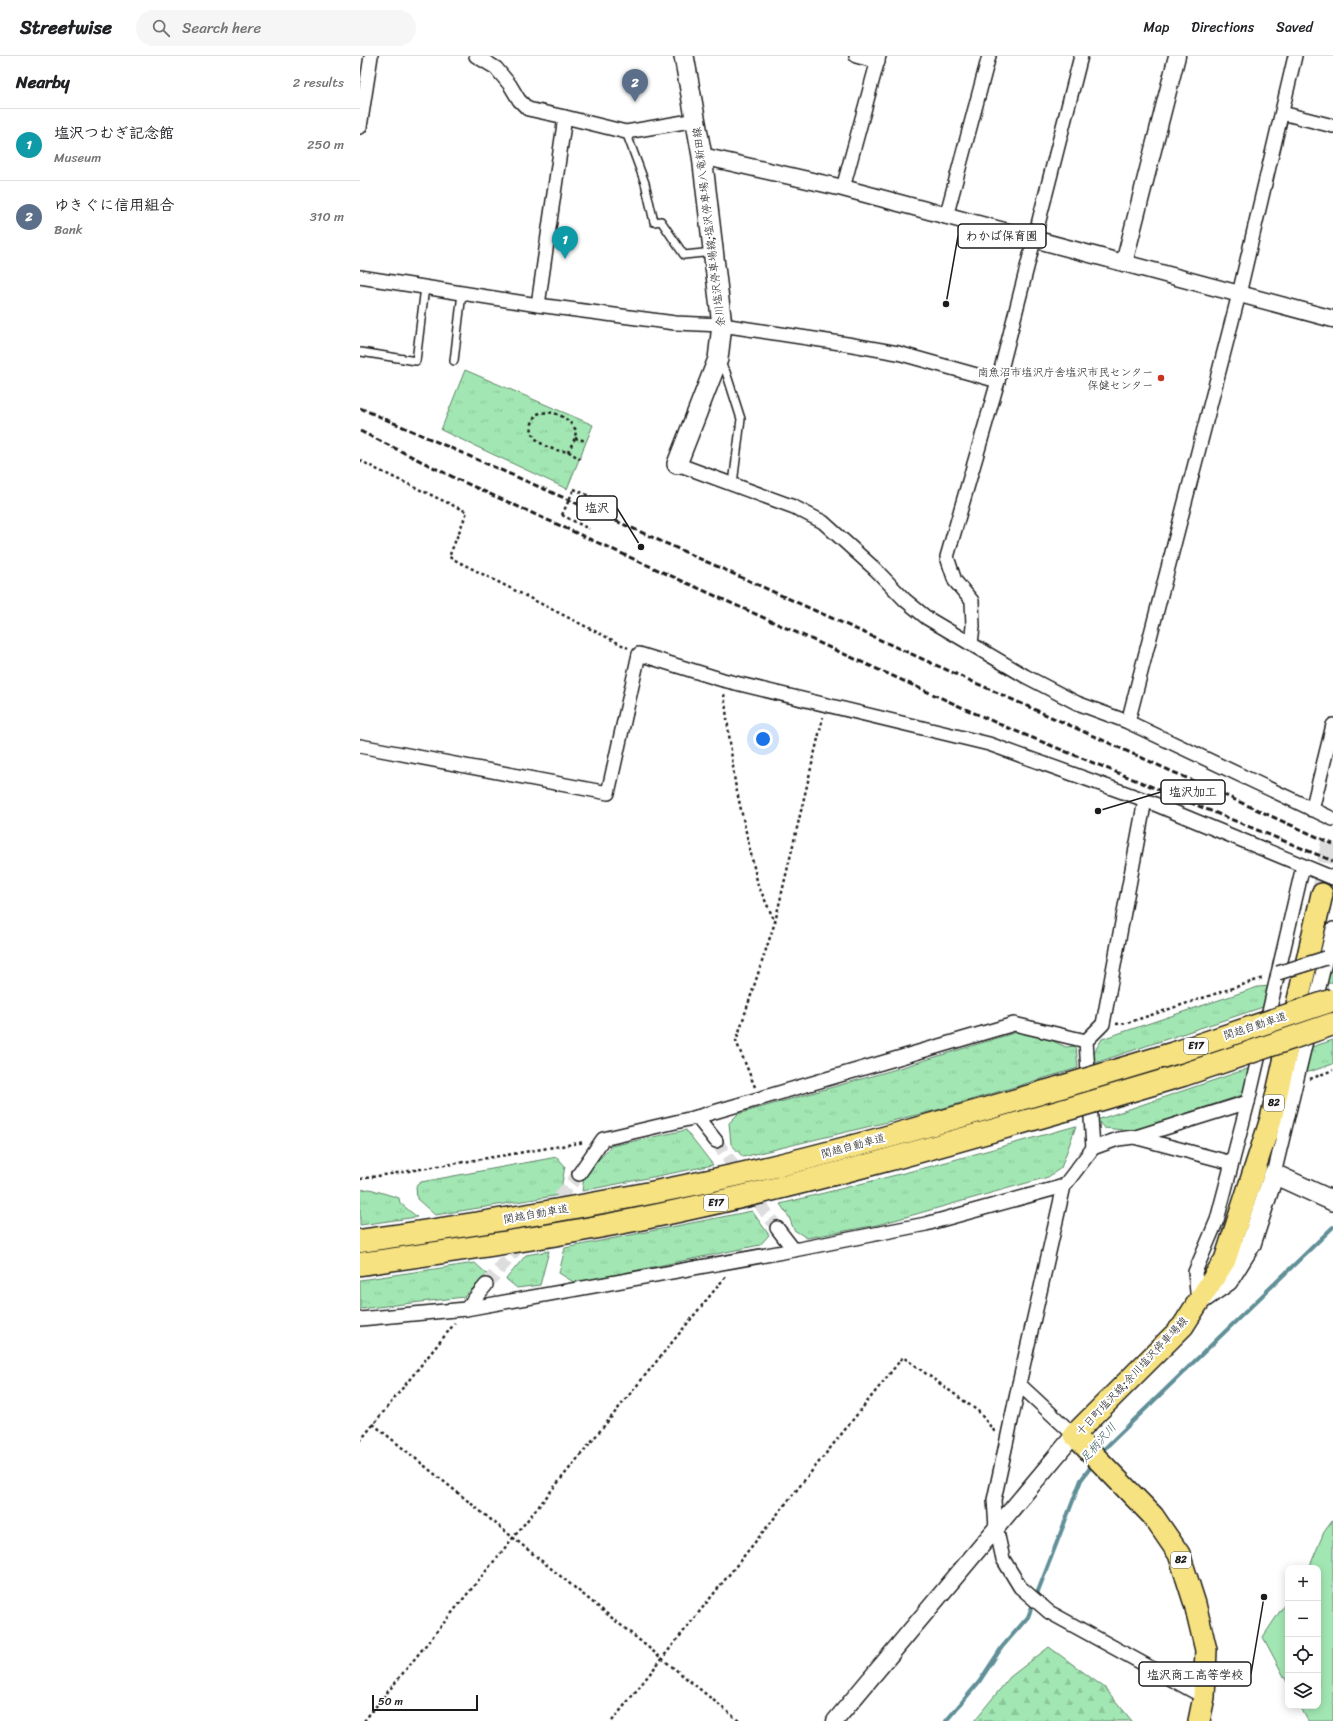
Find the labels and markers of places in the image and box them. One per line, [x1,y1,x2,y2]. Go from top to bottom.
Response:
pin: 2 [622,69,648,102]
callout: わかば保育園 [958,224,1046,248]
pin: 1 [552,226,578,259]
place label: 南魚沼市塩沢庁舎塩沢市民センター 保健センター [977,363,1153,395]
marker: 南魚沼市塩沢庁舎塩沢市民センター 保健センター [1156,373,1166,383]
callout: 塩沢 [577,496,617,520]
callout: 塩沢加工 [1161,780,1225,804]
callout: 塩沢商工高等学校 [1139,1662,1251,1686]

